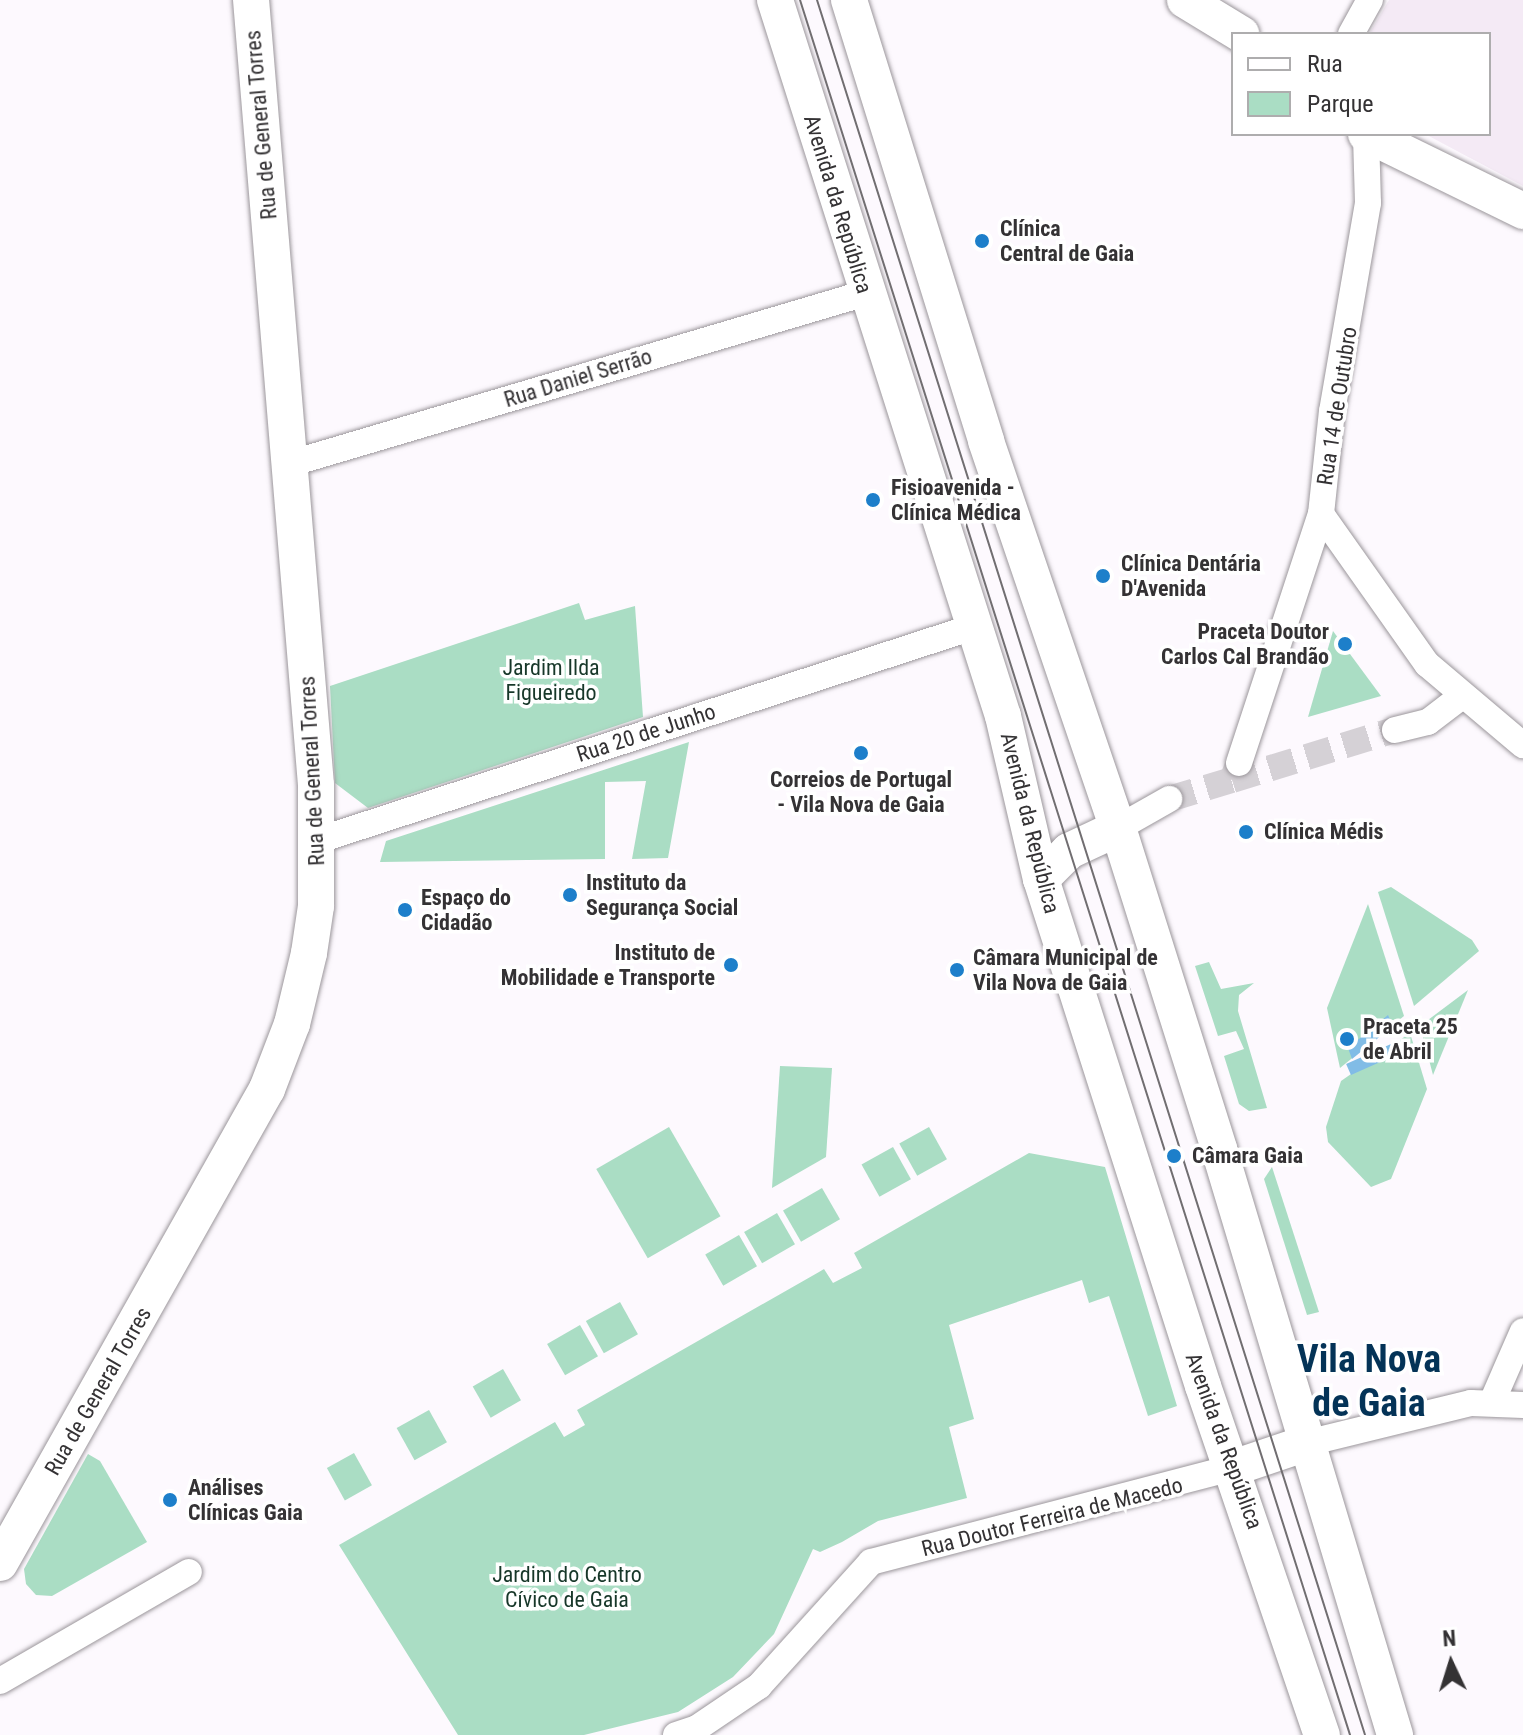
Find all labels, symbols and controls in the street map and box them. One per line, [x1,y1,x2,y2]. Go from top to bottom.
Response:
street label: Rua de General Torres [240,29,282,221]
legend [1231,32,1491,136]
text: Rua [1307,50,1343,78]
text: Parque [1307,90,1374,118]
street label: Avenida da República [798,111,878,297]
place label: Clínica Central de Gaia [1000,215,1134,266]
marker: Clínica Central de Gaia [971,230,993,252]
street label: Rua 14 de Outubro [1311,325,1363,487]
street label: Rua Daniel Serrão [501,343,655,413]
place label: Fisioavenida - Clínica Médica [891,474,1021,526]
marker: Fisioavenida - Clínica Médica [862,489,884,511]
place label: Clínica Dentária D'Avenida [1121,550,1261,602]
marker: Clínica Dentária D'Avenida [1092,565,1114,587]
place label: Praceta Doutor Carlos Cal Brandão [1161,618,1329,670]
marker: Praceta Doutor Carlos Cal Brandão [1336,635,1354,653]
park label: Jardim Ilda Figueiredo [502,654,600,706]
street label: Rua de General Torres [294,675,330,867]
street label: Rua 20 de Junho [573,698,719,768]
street label: Avenida da República [995,730,1065,916]
marker: Correios de Portugal - Vila Nova de Gaia [852,744,870,762]
place label: Correios de Portugal - Vila Nova de Gaia [770,766,952,818]
place label: Clínica Médis [1264,819,1383,845]
marker: Clínica Médis [1235,821,1257,843]
place label: Instituto da Segurança Social [586,869,738,920]
place label: Espaço do Cidadão [421,884,511,936]
marker: Instituto da Segurança Social [561,886,579,904]
marker: Espaço do Cidadão [396,901,414,919]
place label: Instituto de Mobilidade e Transporte [500,939,715,990]
place label: Câmara Municipal de Vila Nova de Gaia [973,944,1158,996]
marker: Instituto de Mobilidade e Transporte [722,956,740,974]
marker: Câmara Municipal de Vila Nova de Gaia [948,961,966,979]
place label: Praceta 25 de Abril [1363,1013,1458,1064]
marker: Praceta 25 de Abril [1338,1030,1356,1048]
place label: Câmara Gaia [1192,1143,1303,1169]
marker: Câmara Gaia [1163,1145,1185,1167]
street label: Rua de General Torres [39,1302,157,1480]
district label: Vila Nova de Gaia [1297,1337,1441,1426]
street label: Avenida da República [1180,1349,1268,1533]
street label: Rua Doutor Ferreira de Macedo [919,1472,1185,1562]
place label: Análises Clínicas Gaia [188,1474,303,1526]
marker: Análises Clínicas Gaia [159,1489,181,1511]
park label: Jardim do Centro Cívico de Gaia [492,1561,642,1612]
north arrow [1411,1623,1491,1703]
text: N [1442,1626,1457,1652]

